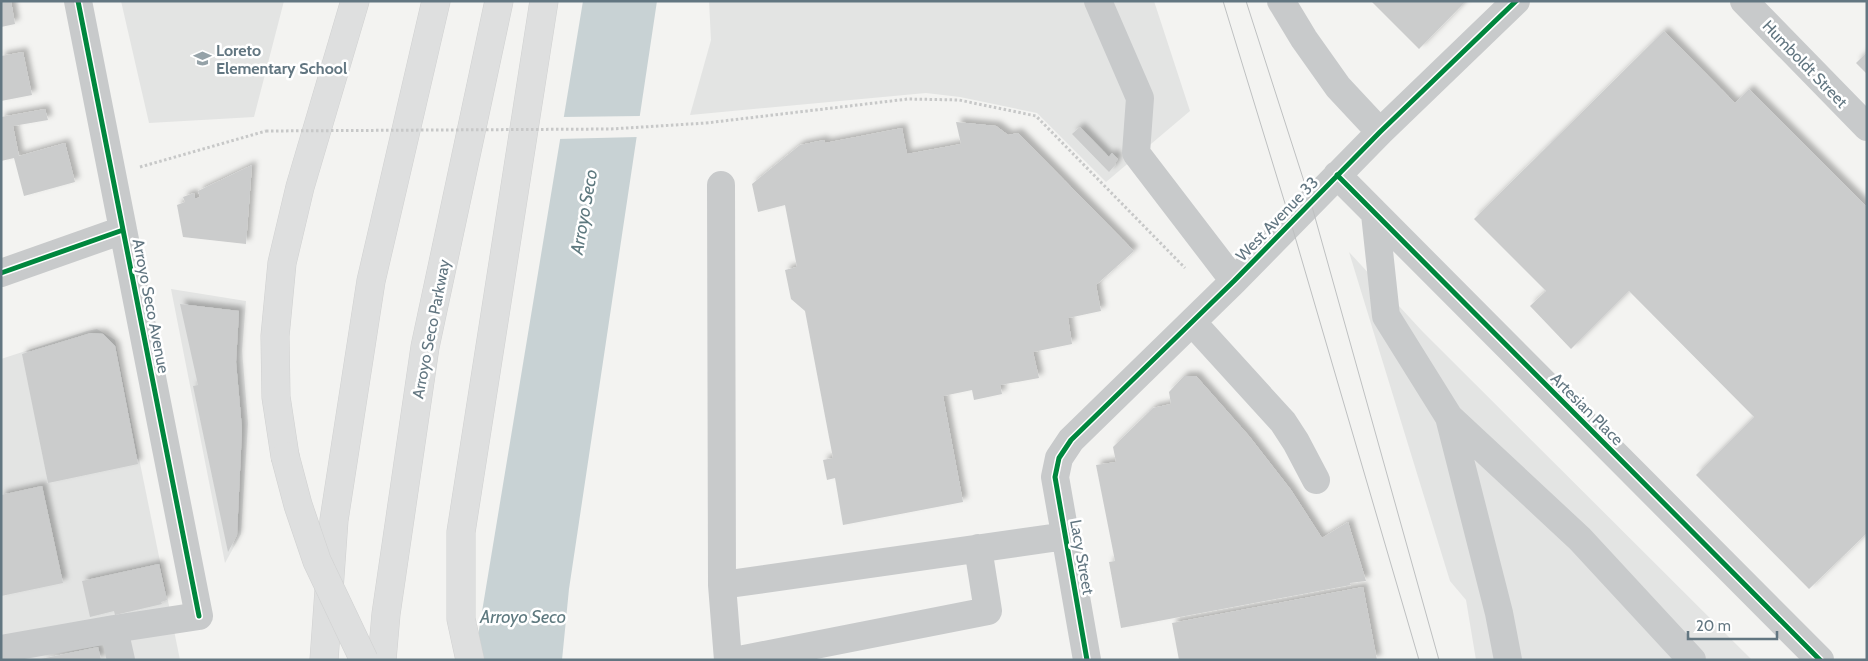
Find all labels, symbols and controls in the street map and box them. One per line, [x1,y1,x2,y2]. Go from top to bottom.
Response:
street label: Humboldt Street [1759,16,1852,112]
place label: Loreto Elementary School [216,41,347,78]
school or university icon: Loreto Elementary School [192,49,212,69]
water label: Arroyo Seco [566,168,602,257]
street label: West Avenue 33 [1232,173,1322,265]
street label: Arroyo Seco Avenue [129,237,173,375]
street label: Arroyo Seco Parkway [408,258,454,400]
street label: Artesian Place [1547,369,1627,449]
street label: Lacy Street [1066,518,1098,597]
water label: Arroyo Seco [479,606,566,628]
scale bar [1688,608,1777,640]
text: 20 m [1696,617,1731,635]

